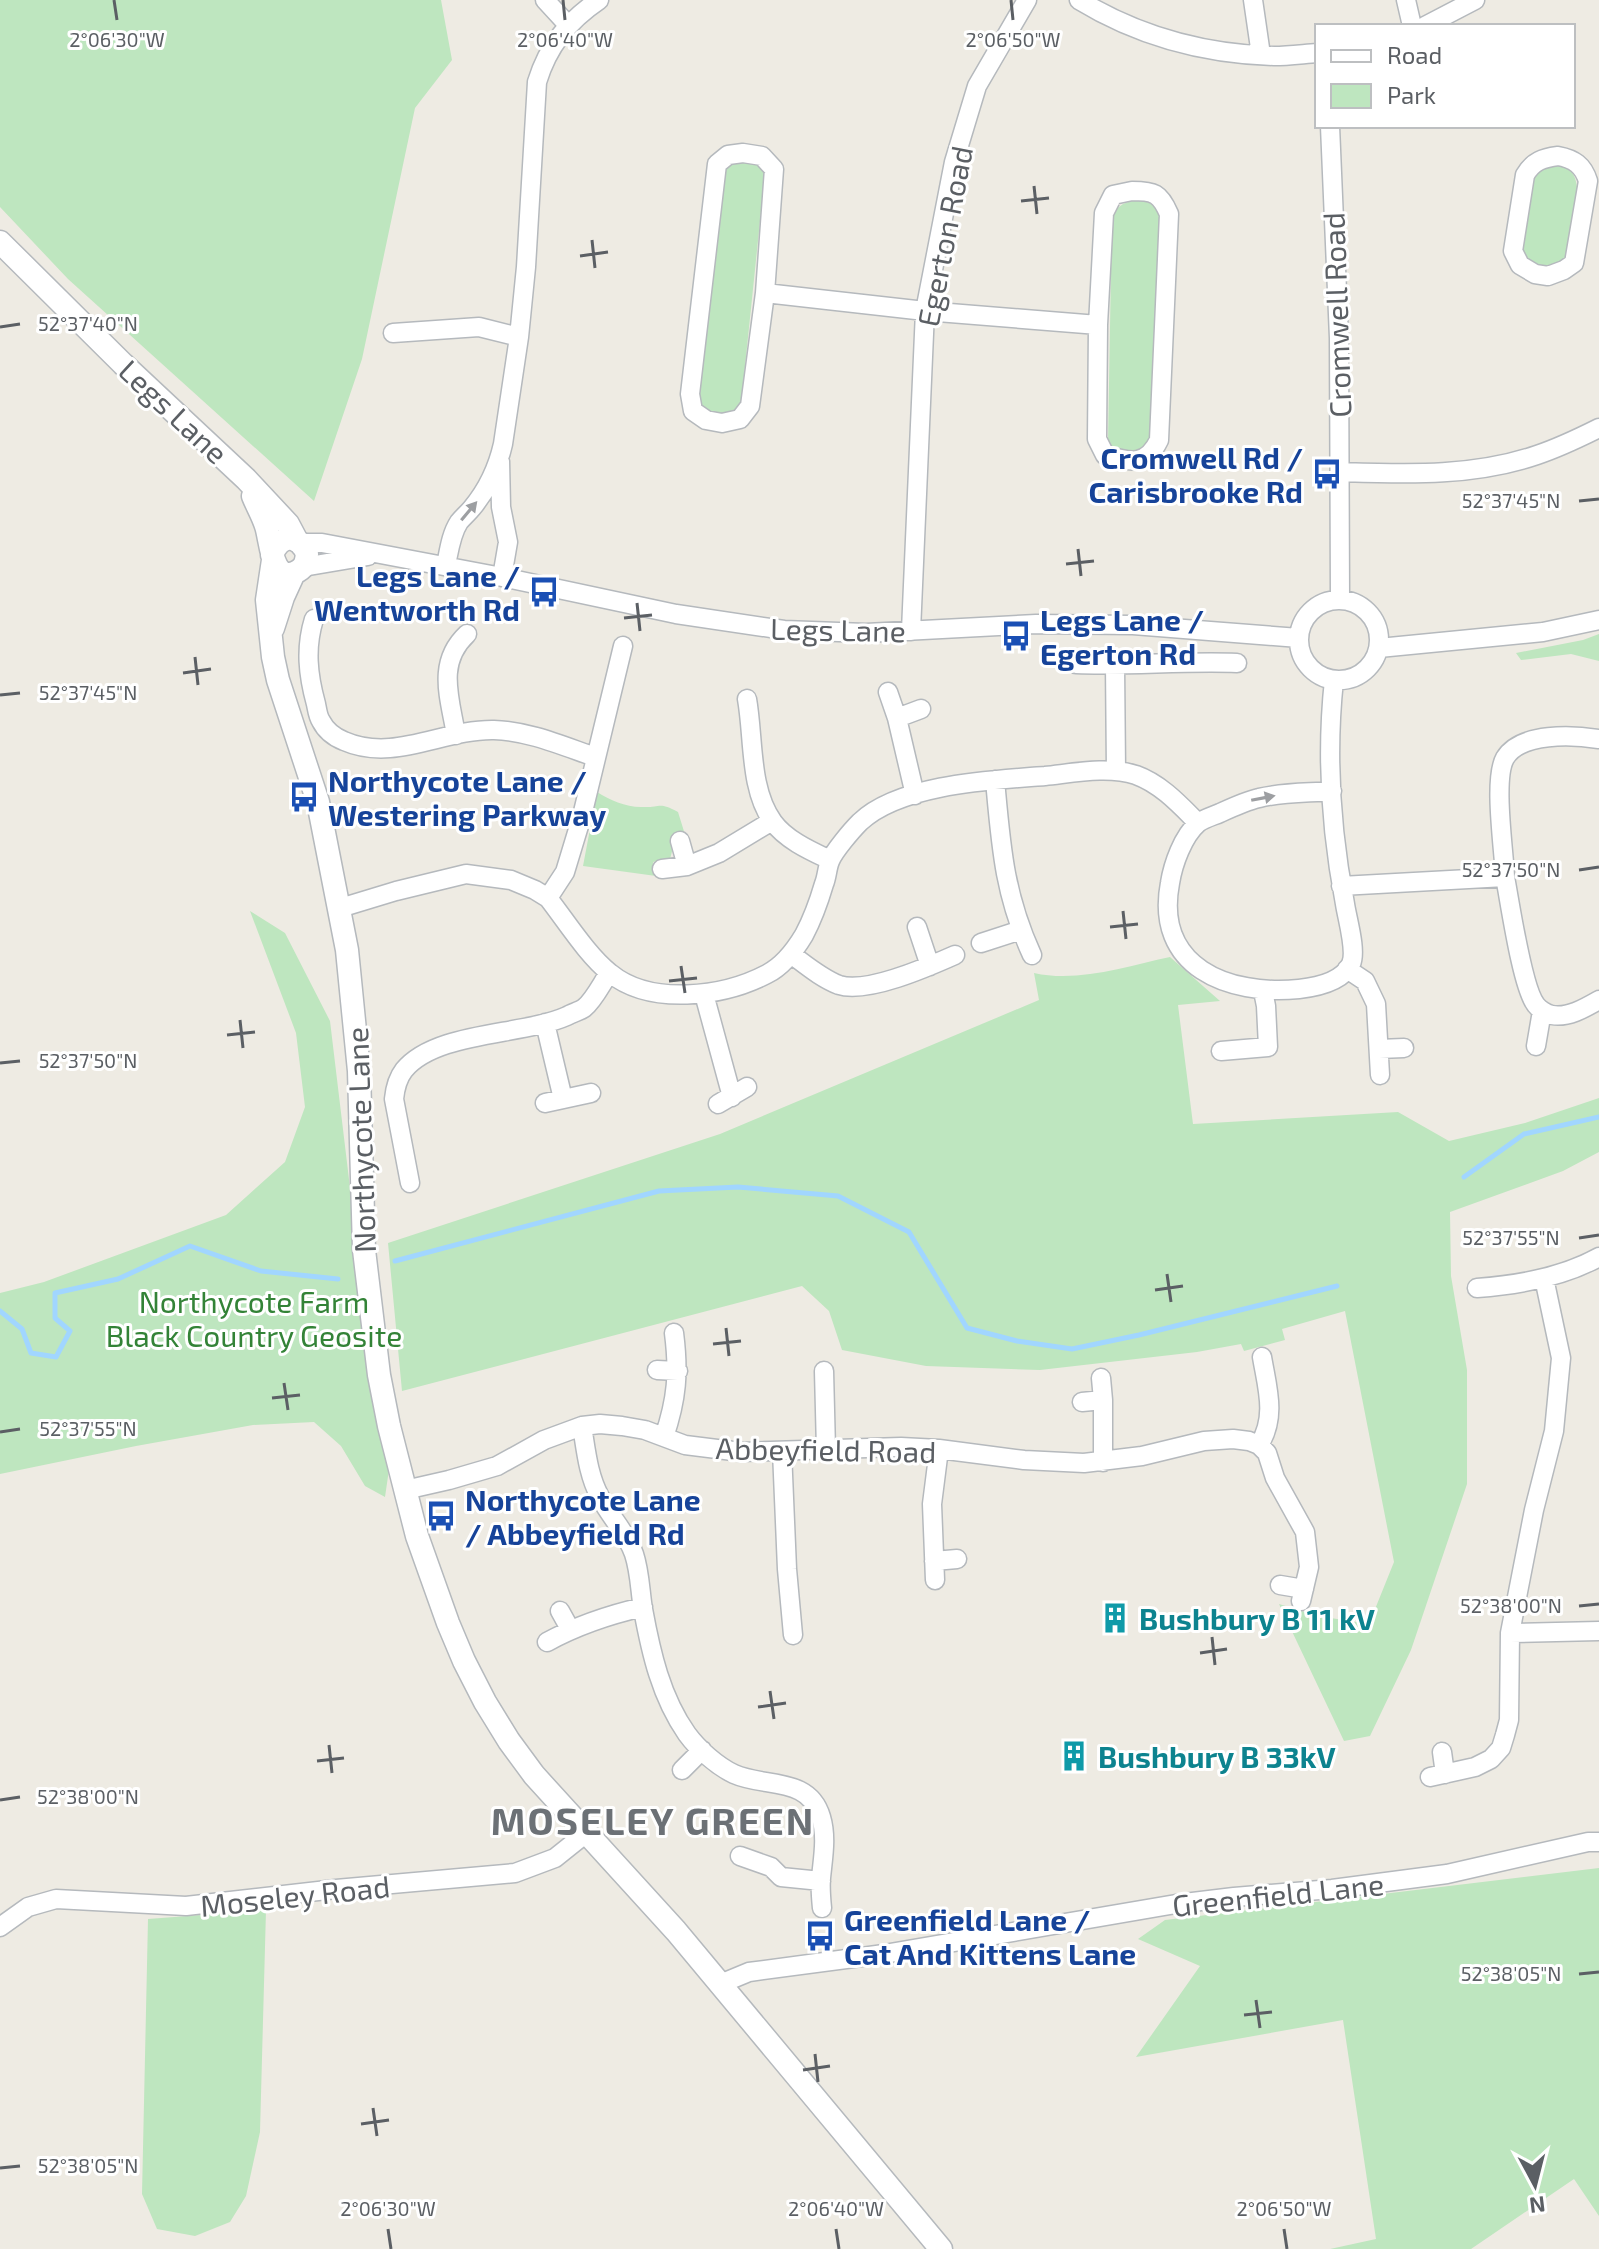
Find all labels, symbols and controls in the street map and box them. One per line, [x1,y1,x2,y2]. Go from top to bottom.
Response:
legend [1315,24,1575,128]
text: 2°06'30"W [69,27,165,51]
text: 2°06'40"W [517,27,613,51]
text: 2°06'50"W [966,27,1061,51]
text: Road [1387,40,1442,69]
text: Park [1387,80,1436,109]
street label: Egerton Road [909,143,979,329]
street label: Cromwell Road [1314,212,1358,418]
text: 52°37'40"N [38,311,138,335]
street label: Legs Lane [112,352,236,470]
place label: Cromwell Rd / Carisbrooke Rd [1089,439,1303,509]
bus stop icon: Cromwell Rd / Carisbrooke Rd [1310,457,1344,491]
text: 52°37'45"N [1462,488,1560,512]
one-way arrow [460,501,477,521]
place label: Legs Lane / Wentworth Rd [314,557,520,627]
bus stop icon: Legs Lane / Wentworth Rd [527,575,561,609]
place label: Legs Lane / Egerton Rd [1040,601,1204,671]
street label: Legs Lane [770,610,906,648]
bus stop icon: Legs Lane / Egerton Rd [999,619,1033,653]
text: 52°37'45"N [39,680,137,704]
place label: Northycote Lane / Westering Parkway [328,762,606,833]
bus stop icon: Northycote Lane / Westering Parkway [287,780,321,814]
one-way arrow [1251,792,1276,804]
text: 52°37'50"N [1462,857,1560,881]
street label: Northycote Lane [338,1027,382,1253]
text: 52°37'50"N [39,1048,137,1072]
text: 52°37'55"N [1462,1225,1560,1249]
park label: Northycote Farm Black Country Geosite [106,1283,402,1353]
text: 52°37'55"N [39,1416,137,1440]
street label: Abbeyfield Road [715,1429,937,1469]
place label: Northycote Lane / Abbeyfield Rd [465,1481,701,1552]
bus stop icon: Northycote Lane / Abbeyfield Rd [424,1499,458,1533]
text: 52°38'00"N [1460,1593,1562,1617]
place label: Bushbury B 11 kV [1139,1600,1375,1637]
building icon: Bushbury B 11 kV [1098,1601,1132,1635]
place label: Bushbury B 33kV [1098,1738,1336,1775]
building icon: Bushbury B 33kV [1057,1739,1091,1773]
text: 52°38'00"N [37,1784,139,1808]
district label: MOSELEY GREEN [491,1797,815,1843]
street label: Greenfield Lane [1170,1865,1386,1923]
street label: Moseley Road [198,1867,392,1923]
place label: Greenfield Lane / Cat And Kittens Lane [844,1901,1136,1971]
bus stop icon: Greenfield Lane / Cat And Kittens Lane [803,1919,837,1953]
text: 52°38'05"N [1461,1961,1561,1985]
north arrow [1495,2145,1575,2225]
text: 52°38'05"N [38,2153,138,2177]
text: N [1528,2192,1547,2220]
text: 2°06'30"W [340,2196,436,2220]
text: 2°06'40"W [788,2196,884,2220]
text: 2°06'50"W [1237,2196,1332,2220]

